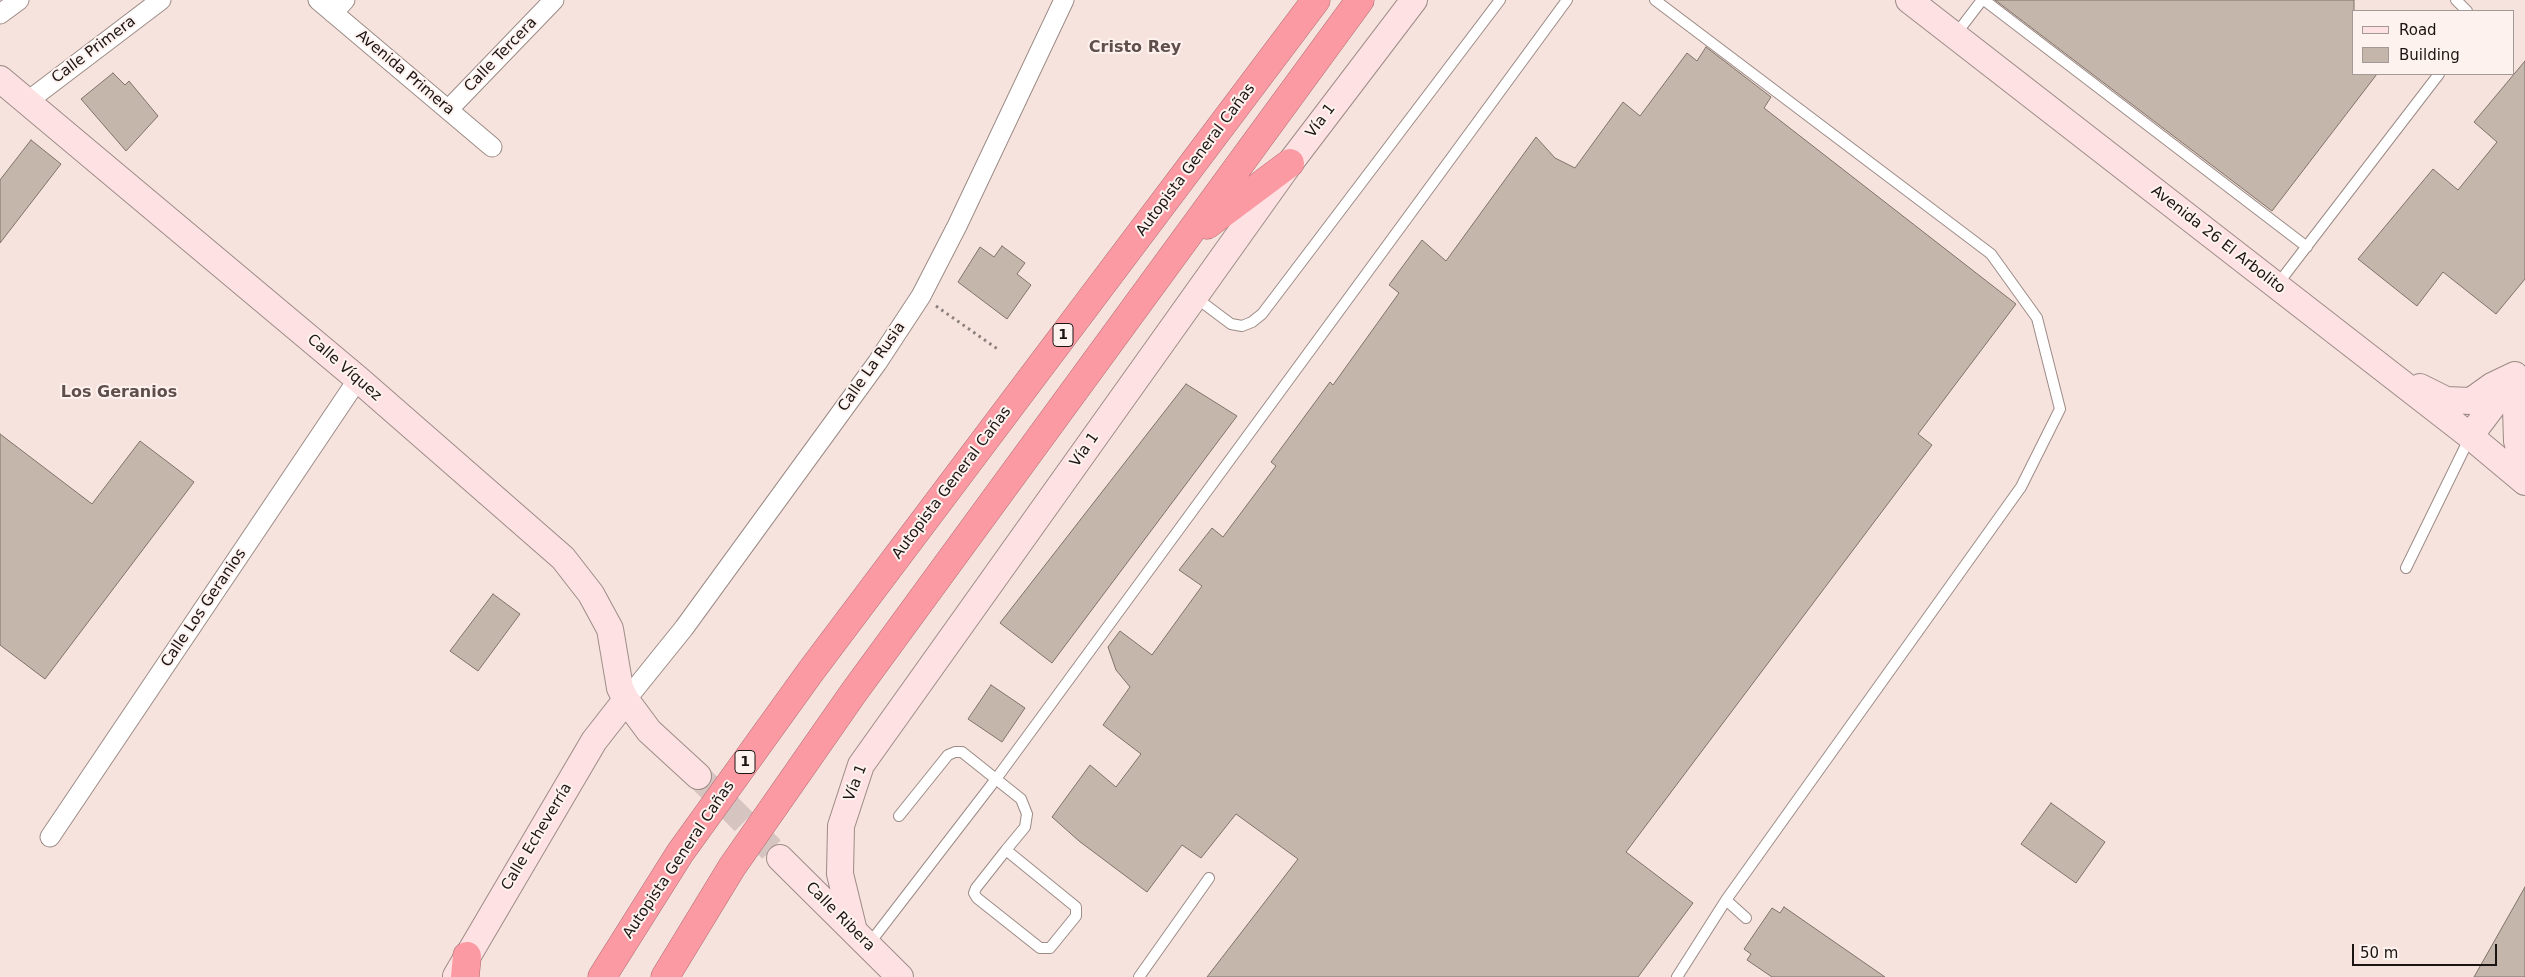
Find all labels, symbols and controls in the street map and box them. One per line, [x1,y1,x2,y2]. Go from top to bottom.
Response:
legend [2352,10,2515,75]
street label: Calle Primera [49,13,139,87]
street label: Calle Tercera [461,14,541,96]
text: Road [2399,21,2437,39]
street label: Avenida Primera [352,27,458,119]
district label: Cristo Rey [1089,38,1181,58]
text: Building [2399,46,2460,64]
street label: Autopista General Cañas [1133,80,1259,240]
street label: Vía 1 [1302,100,1340,142]
street label: Avenida 26 El Arbolito [2147,182,2289,298]
street label: Calle La Rusia [835,319,909,415]
road number: 1 [1053,324,1073,346]
street label: Calle Víquez [303,331,385,405]
district label: Los Geranios [61,383,177,403]
street label: Autopista General Cañas [889,403,1015,563]
street label: Vía 1 [1067,429,1103,471]
street label: Calle Los Geranios [158,545,250,671]
road number: 1 [735,750,755,774]
street label: Vía 1 [841,762,871,804]
street label: Autopista General Cañas [619,778,739,942]
street label: Calle Echeverría [498,780,576,894]
street label: Calle Ribera [802,879,878,955]
scale bar [2355,934,2500,966]
text: 50 m [2360,944,2398,962]

